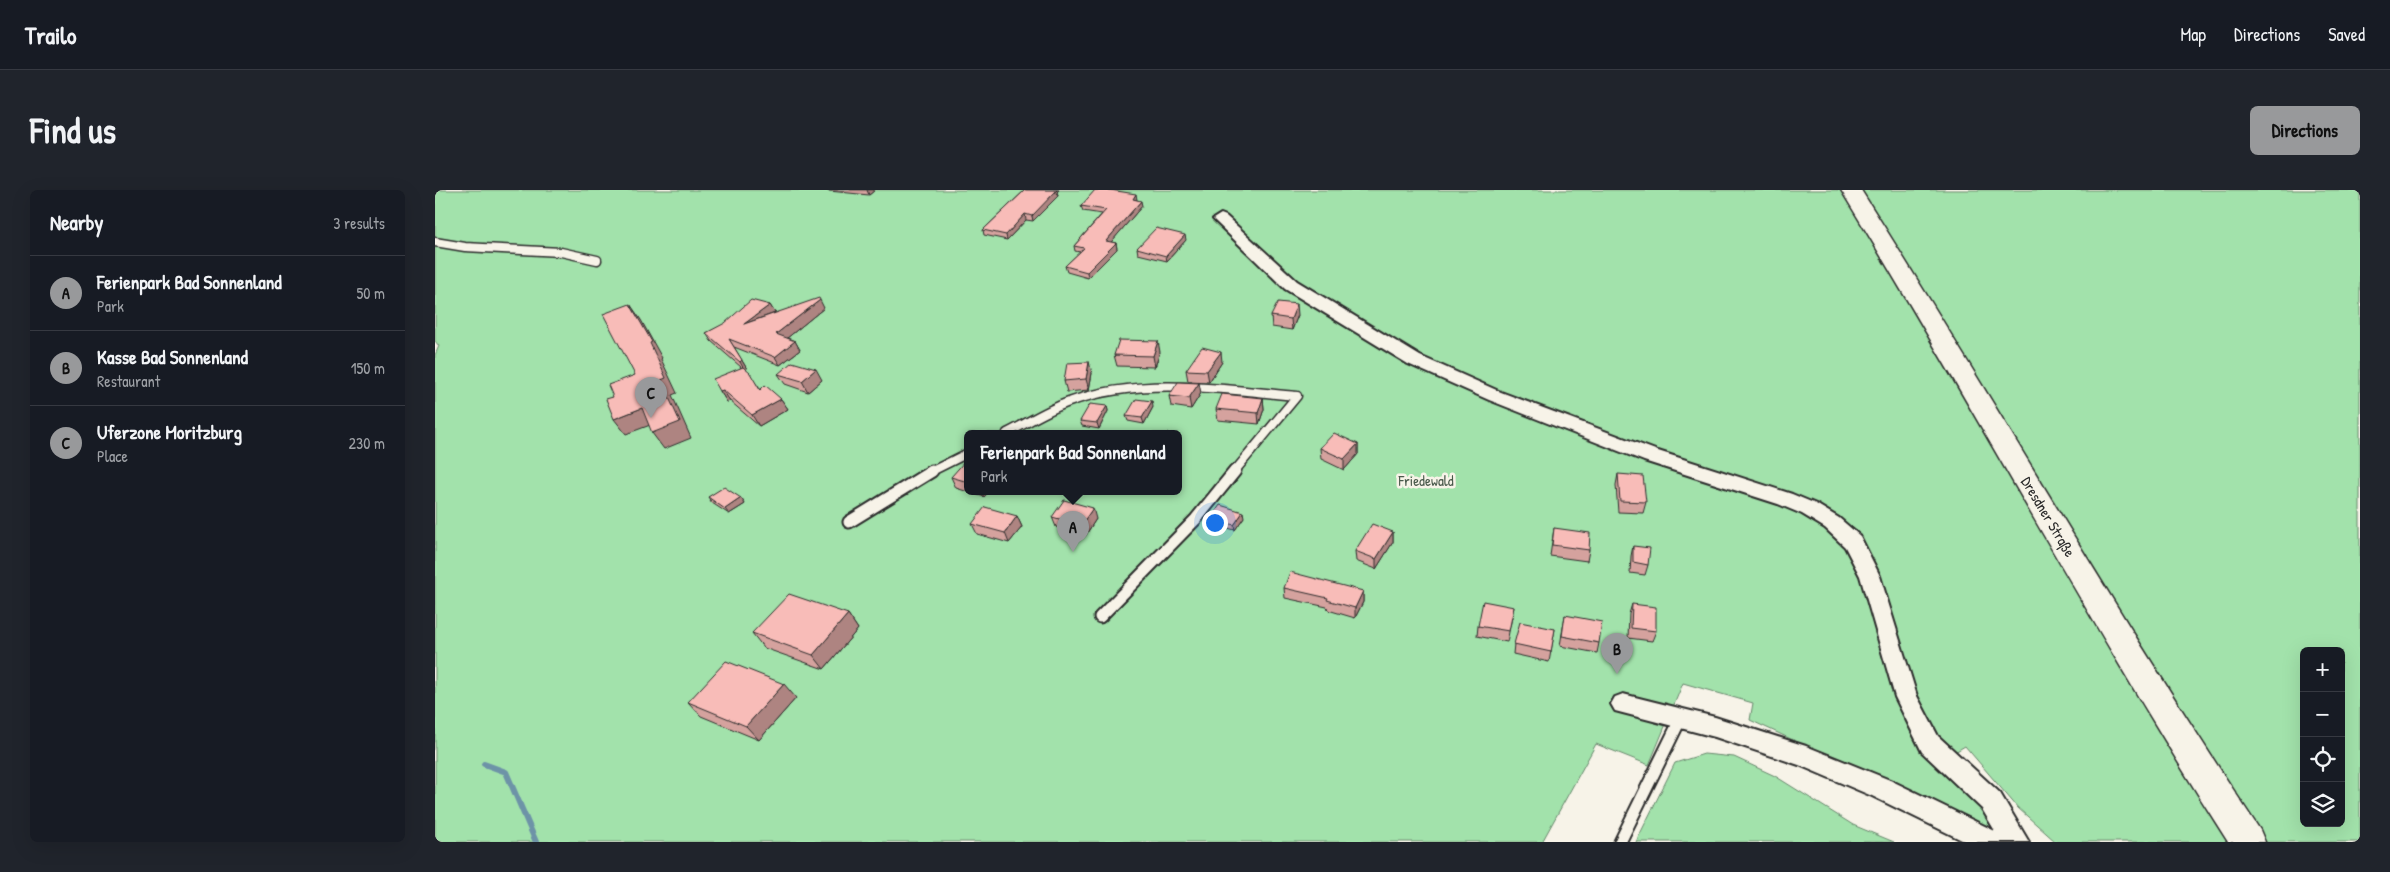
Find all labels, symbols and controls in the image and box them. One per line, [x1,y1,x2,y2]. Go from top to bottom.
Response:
text: Trailo [25,19,76,51]
text: Map [2181,22,2206,47]
text: Directions [2234,22,2300,47]
text: Saved [2328,22,2365,47]
button: Directions [2250,106,2360,155]
text: Find us [30,107,116,154]
text: Nearby [50,208,103,237]
text: 3 results [333,212,385,234]
text: Ferienpark Bad Sonnenland [97,269,282,295]
text: A [62,282,70,304]
text: 50 m [357,282,385,304]
text: Park [97,295,124,317]
text: Kasse Bad Sonnenland [97,344,248,370]
text: B [62,357,70,379]
text: 150 m [351,357,385,379]
text: Restaurant [97,370,160,392]
pin: C [635,377,667,418]
text: Uferzone Moritzburg [97,419,242,445]
popup [964,430,1182,495]
text: C [62,432,70,454]
text: 230 m [349,432,385,454]
text: Ferienpark Bad Sonnenland [981,439,1165,465]
text: Place [97,445,128,467]
text: Park [981,465,1007,487]
park label: Friedewald [1397,470,1454,491]
street label: Dresdner Straße [2016,473,2081,561]
your location [1202,510,1228,536]
pin: A [1057,511,1089,552]
pin: B [1601,633,1633,674]
map controls [2300,647,2345,827]
button: + [2300,647,2345,692]
button: − [2300,692,2345,737]
button: locate [2300,737,2345,782]
button: layers [2300,782,2345,827]

